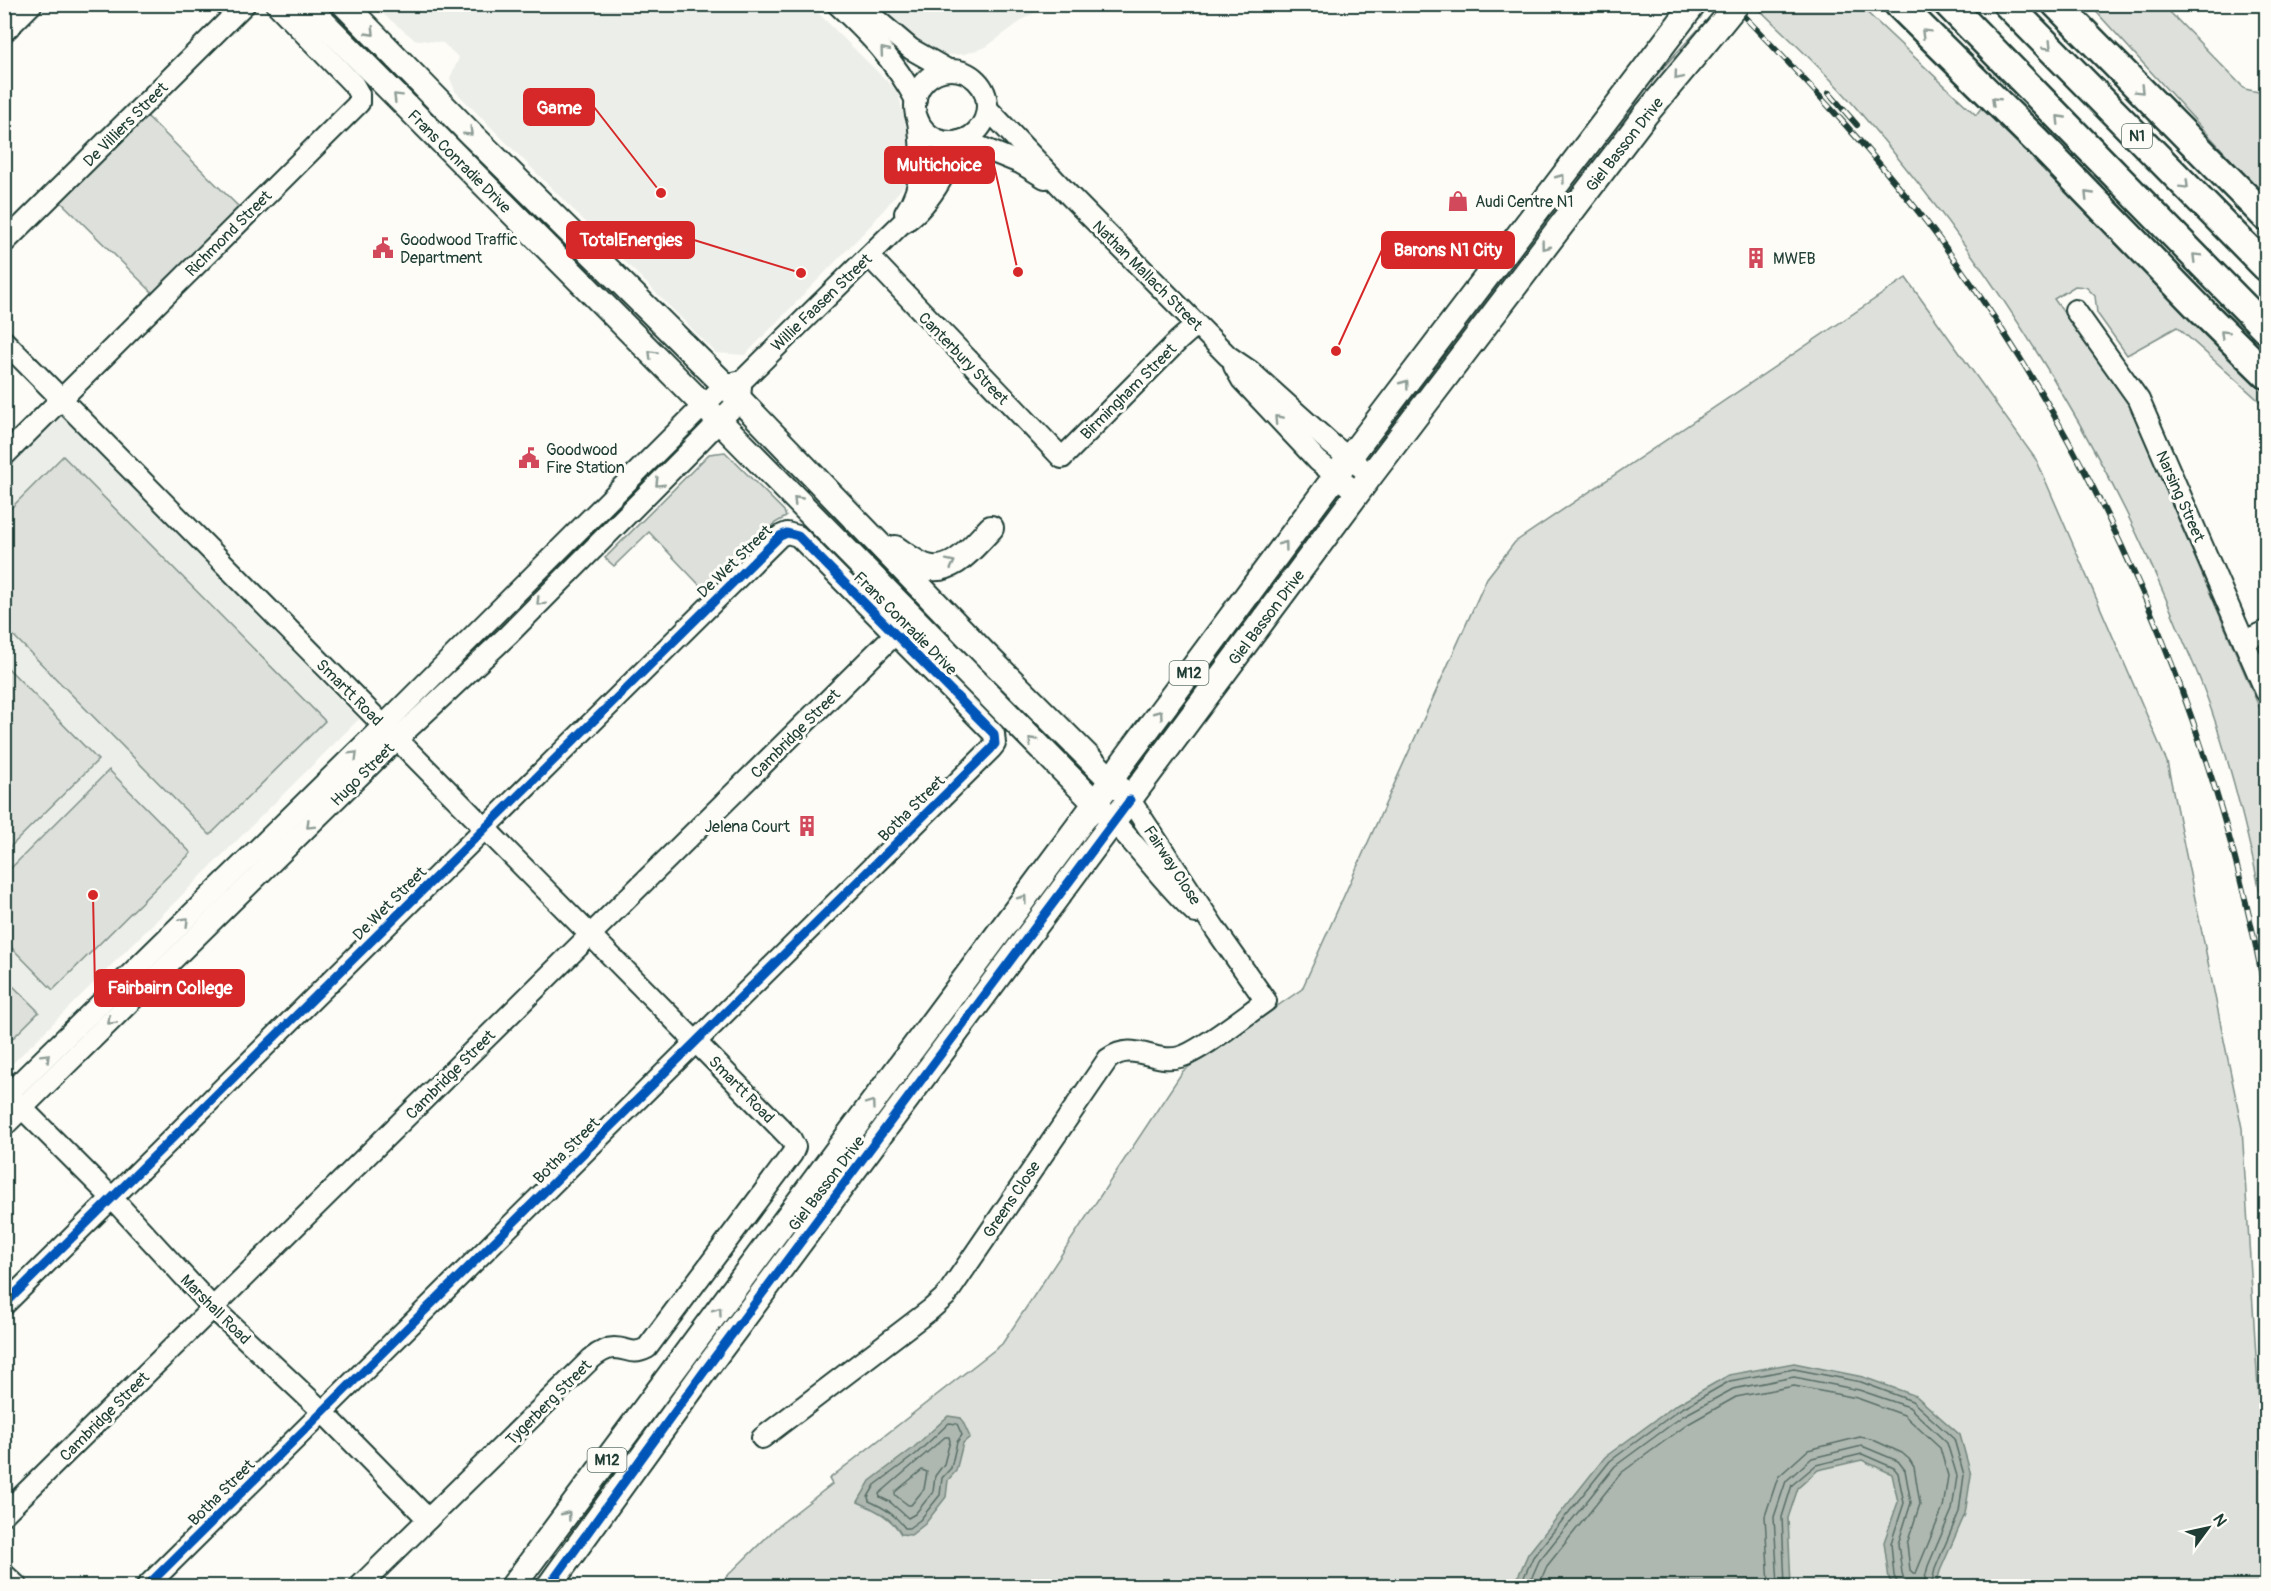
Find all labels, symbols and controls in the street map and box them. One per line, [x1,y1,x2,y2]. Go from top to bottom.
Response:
one-way arrow [364,25,375,36]
one-way arrow [1922,29,1933,40]
one-way arrow [2041,40,2052,50]
one-way arrow [880,47,891,58]
one-way arrow [1674,69,1685,80]
street label: De Villiers Street [79,78,173,171]
one-way arrow [2134,83,2144,94]
callout: Game [524,89,594,125]
one-way arrow [393,93,404,104]
street label: Giel Basson Drive [1582,93,1668,196]
text: Game [536,97,583,120]
one-way arrow [1991,97,2001,108]
street label: Frans Conradie Drive [403,106,515,218]
one-way arrow [2056,115,2067,125]
road number: N1 [2122,124,2152,148]
one-way arrow [462,125,473,136]
callout: Multichoice [885,147,994,183]
text: Multichoice [896,154,983,177]
one-way arrow [1553,174,1564,185]
one-way arrow [2178,177,2189,188]
street label: Richmond Street [181,186,277,281]
shop icon: Audi Centre N1 [1446,189,1470,213]
one-way arrow [2084,191,2095,202]
place label: Audi Centre N1 [1475,192,1574,212]
street label: Nathan Mallach Street [1088,216,1207,335]
callout: TotalEnergies [567,222,694,258]
text: TotalEnergies [579,229,683,252]
place label: Goodwood Traffic Department [400,230,518,268]
callout: Barons N1 City [1382,232,1514,268]
public building icon: Goodwood Traffic Department [371,236,395,260]
text: Barons N1 City [1394,239,1502,262]
one-way arrow [1541,240,1552,251]
building icon: MWEB [1744,246,1768,270]
street label: Willie Faasen Street [767,249,877,356]
place label: MWEB [1773,249,1816,269]
one-way arrow [2192,254,2203,264]
street label: Canterbury Street [914,308,1013,410]
one-way arrow [2221,330,2232,341]
street label: Birmingham Street [1076,339,1181,444]
one-way arrow [649,351,660,362]
one-way arrow [1398,379,1409,390]
one-way arrow [1274,415,1285,426]
place label: Goodwood Fire Station [546,440,625,478]
public building icon: Goodwood Fire Station [517,446,541,470]
street label: Narsing Street [2151,448,2209,546]
one-way arrow [655,475,666,486]
one-way arrow [793,496,804,507]
street label: De Wet Street [693,521,777,602]
one-way arrow [1277,540,1288,551]
one-way arrow [944,558,955,570]
street label: Giel Basson Drive [1224,566,1309,669]
street label: Frans Conradie Drive [849,568,961,680]
one-way arrow [537,594,548,605]
street label: Smartt Road [312,655,387,730]
road number: M12 [1170,661,1208,685]
street label: Cambridge Street [747,684,845,783]
one-way arrow [1152,709,1163,720]
one-way arrow [1028,737,1039,748]
street label: Hugo Street [327,738,399,811]
one-way arrow [347,751,358,762]
street label: Botha Street [874,771,950,846]
building icon: Jelena Court [795,814,819,838]
place label: Jelena Court [704,817,791,837]
one-way arrow [306,818,316,829]
street label: Fairway Close [1139,822,1205,909]
street label: De Wet Street [349,862,431,945]
one-way arrow [1016,894,1027,905]
one-way arrow [178,917,189,928]
callout: Fairbairn College [95,970,244,1006]
text: Fairbairn College [108,977,234,1000]
one-way arrow [108,1014,118,1025]
street label: Cambridge Street [402,1025,500,1124]
street label: Smartt Road [704,1052,778,1128]
one-way arrow [39,1054,50,1065]
one-way arrow [864,1099,875,1110]
street label: Botha Street [529,1113,605,1188]
street label: Giel Basson Drive [784,1132,869,1235]
street label: Greens Close [979,1157,1045,1242]
street label: Marshall Road [176,1270,255,1349]
one-way arrow [710,1307,721,1318]
street label: Tygerberg Street [502,1355,596,1450]
street label: Cambridge Street [56,1367,154,1466]
road number: M12 [588,1448,626,1472]
street label: Botha Street [184,1455,260,1530]
north arrow [2178,1498,2238,1558]
one-way arrow [559,1510,570,1521]
text: N [2208,1510,2231,1531]

